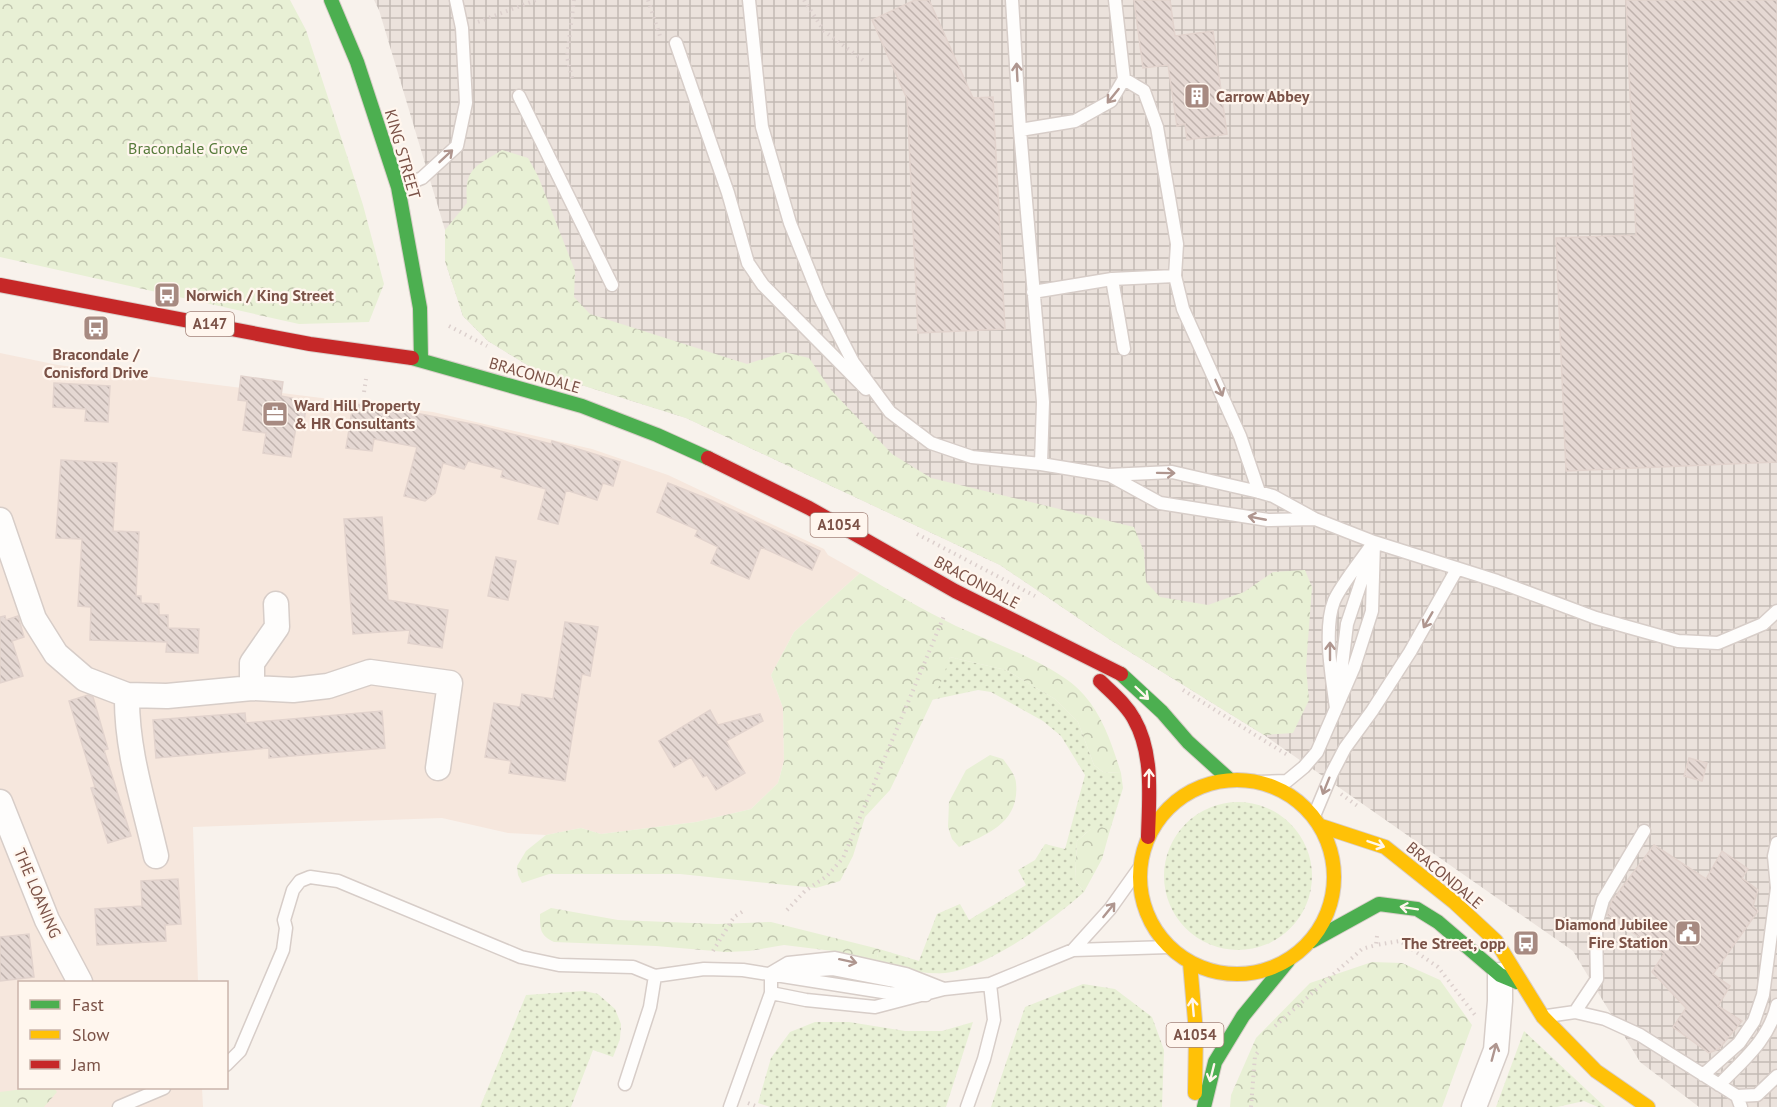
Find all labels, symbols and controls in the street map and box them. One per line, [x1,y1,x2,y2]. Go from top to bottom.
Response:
one-way arrow [1011,62,1022,82]
building icon: Carrow Abbey [1182,81,1212,111]
place label: Carrow Abbey [1216,86,1310,106]
one-way arrow [1106,88,1119,104]
street label: KING STREET [381,107,425,201]
park label: Bracondale Grove [128,138,248,158]
one-way arrow [438,149,453,163]
bus stop icon: Norwich / King Street [152,280,182,310]
place label: Norwich / King Street [186,285,334,305]
road number: A147 [186,312,234,336]
bus stop icon: Bracondale / Conisford Drive [81,313,111,343]
place label: Bracondale / Conisford Drive [44,344,148,382]
street label: BRACONDALE [487,352,583,398]
one-way arrow [1214,378,1225,396]
place label: Ward Hill Property & HR Consultants [294,395,420,433]
office icon: Ward Hill Property & HR Consultants [260,399,290,429]
one-way arrow [1156,467,1176,478]
one-way arrow [1247,512,1267,523]
road number: A1054 [810,513,868,537]
street label: BRACONDALE [931,551,1023,613]
one-way arrow [1422,611,1434,628]
one-way arrow [1324,641,1336,661]
one-way arrow [1134,686,1149,700]
one-way arrow [1144,769,1155,789]
one-way arrow [1320,776,1331,795]
street label: BRACONDALE [1403,837,1487,913]
one-way arrow [1366,839,1385,850]
street label: THE LOANING [10,845,66,941]
one-way arrow [1102,902,1115,918]
one-way arrow [1399,903,1419,914]
place label: Diamond Jubilee Fire Station [1555,914,1668,952]
public building icon: Diamond Jubilee Fire Station [1673,918,1703,948]
bus stop icon: The Street, opp [1511,928,1541,958]
place label: The Street, opp [1402,933,1506,953]
one-way arrow [838,955,857,967]
legend [18,981,228,1089]
text: Fast [72,993,104,1016]
one-way arrow [1187,997,1198,1017]
text: Slow [72,1023,110,1046]
road number: A1054 [1166,1023,1224,1047]
one-way arrow [1489,1043,1500,1062]
text: Jam [71,1053,101,1076]
one-way arrow [1205,1063,1217,1082]

